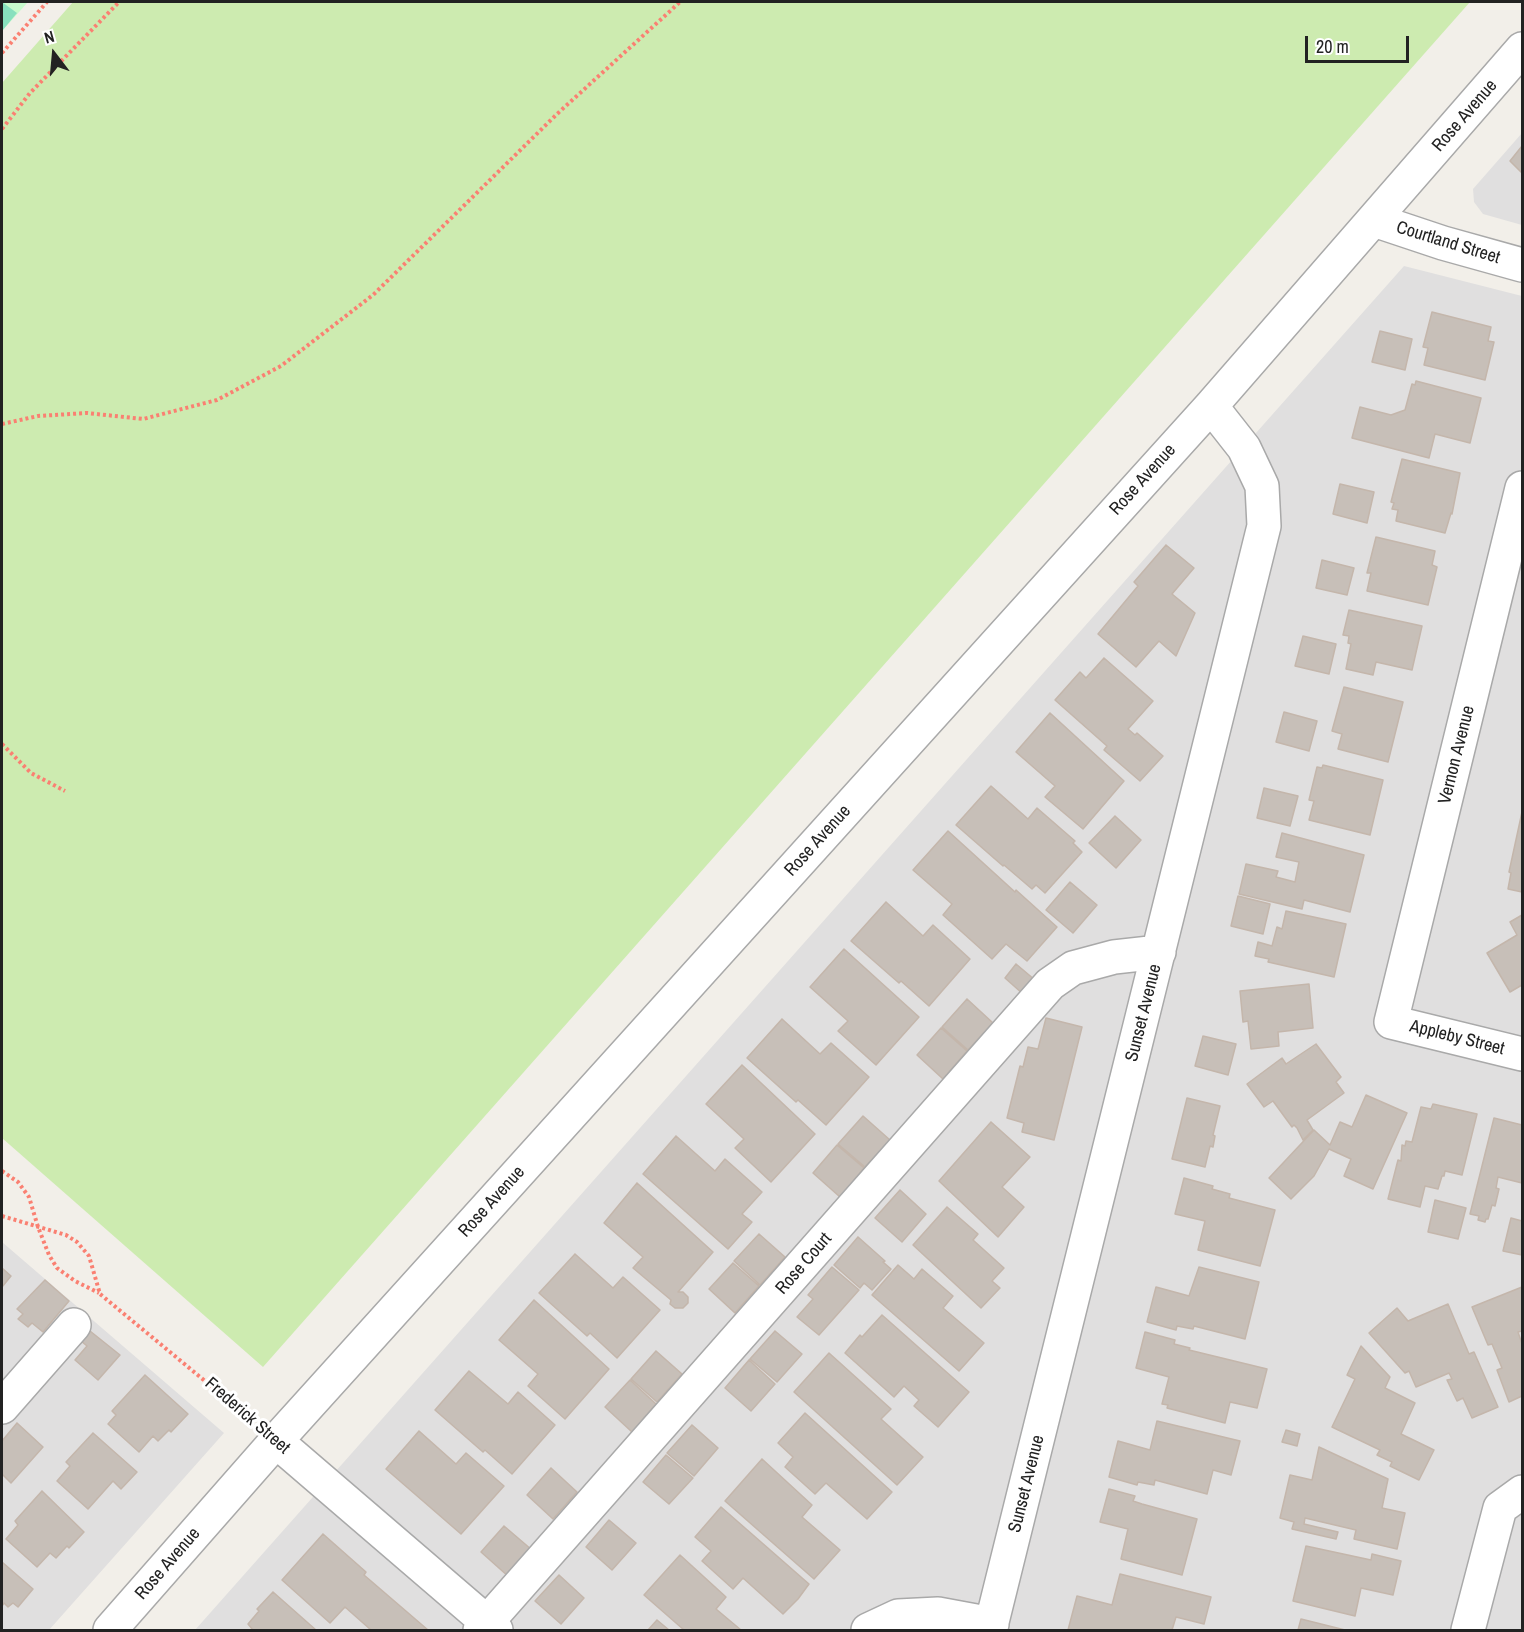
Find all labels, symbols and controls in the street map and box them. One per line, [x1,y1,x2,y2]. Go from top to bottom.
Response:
north arrow [24,24,84,84]
scale bar [1308,24,1412,62]
text: N [41,25,57,49]
text: 20 m [1316,34,1349,59]
street label: Rose Avenue [1428,76,1502,156]
street label: Courtland Street [1393,217,1503,269]
street label: Rose Avenue [1105,440,1181,520]
street label: Vernon Avenue [1434,704,1480,806]
street label: Rose Avenue [780,801,856,881]
street label: Sunset Avenue [1121,962,1167,1064]
street label: Appleby Street [1407,1016,1507,1060]
street label: Rose Avenue [454,1162,530,1242]
street label: Rose Court [771,1229,837,1299]
street label: Frederick Street [200,1373,294,1459]
street label: Sunset Avenue [1004,1433,1050,1535]
street label: Rose Avenue [131,1524,205,1604]

